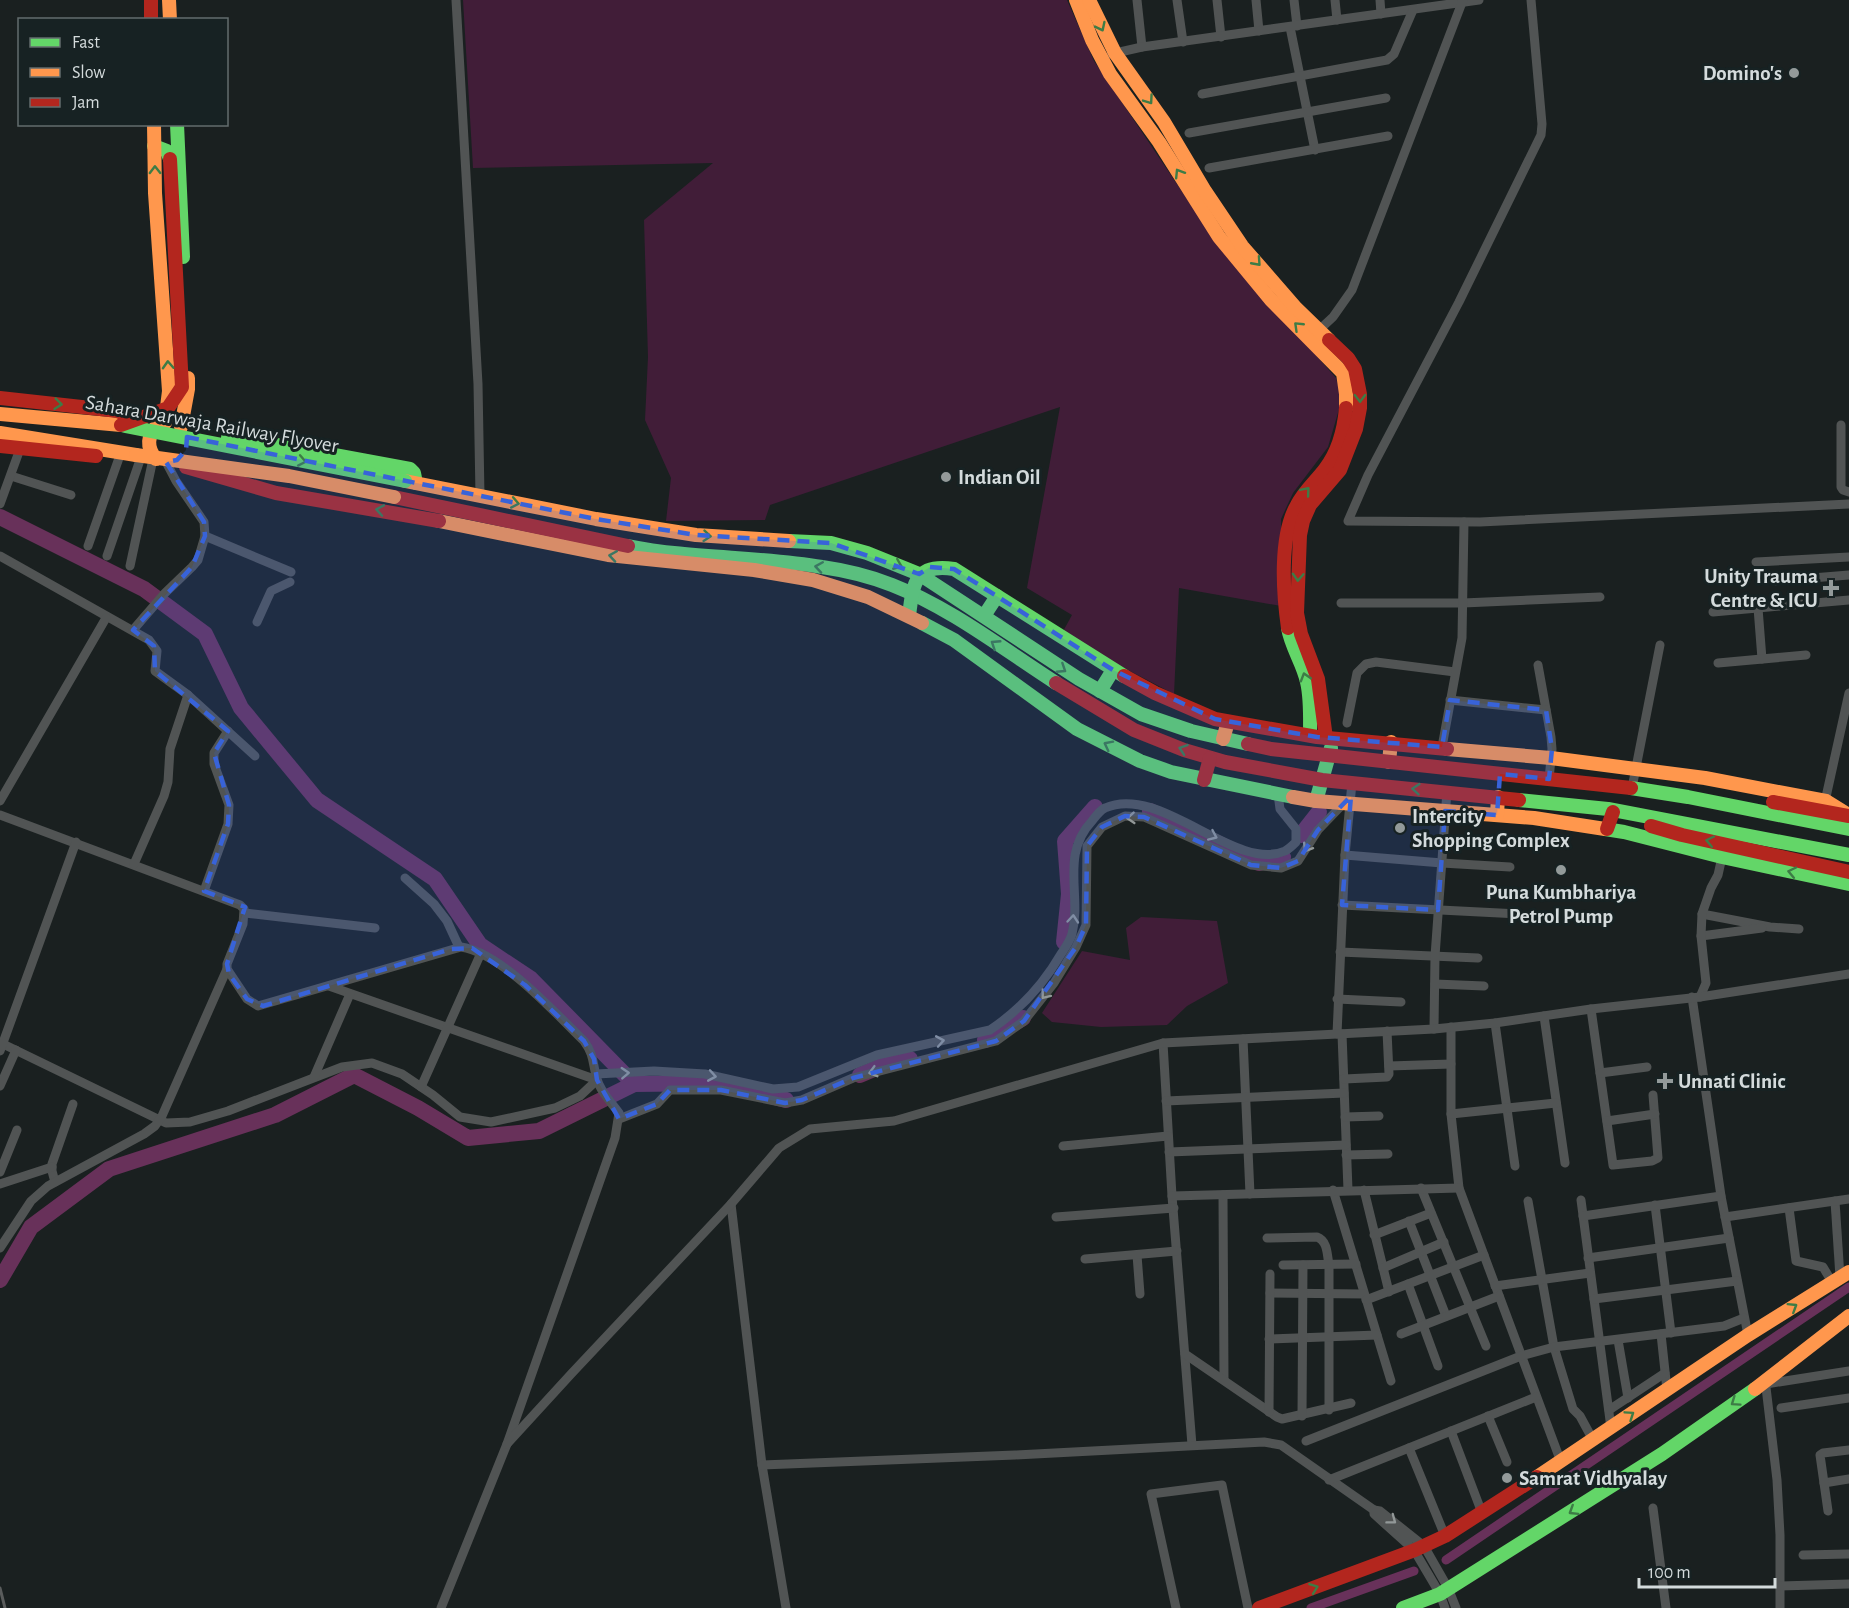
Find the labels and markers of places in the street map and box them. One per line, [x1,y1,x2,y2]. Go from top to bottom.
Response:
place label: Domino's [1703,63,1782,84]
marker: Domino's [1787,66,1801,80]
place label: Indian Oil [958,467,1040,488]
marker: Indian Oil [939,470,953,484]
place label: Unity Trauma Centre & ICU [1704,566,1818,611]
marker: Unity Trauma Centre & ICU [1822,579,1840,597]
place label: Intercity Shopping Complex [1412,806,1570,851]
marker: Intercity Shopping Complex [1393,821,1407,835]
marker: Puna Kumbhariya Petrol Pump [1554,863,1568,877]
place label: Puna Kumbhariya Petrol Pump [1486,882,1636,927]
place label: Unnati Clinic [1678,1071,1786,1092]
marker: Unnati Clinic [1656,1072,1674,1090]
place label: Samrat Vidhyalay [1519,1468,1668,1489]
marker: Samrat Vidhyalay [1500,1471,1514,1485]

